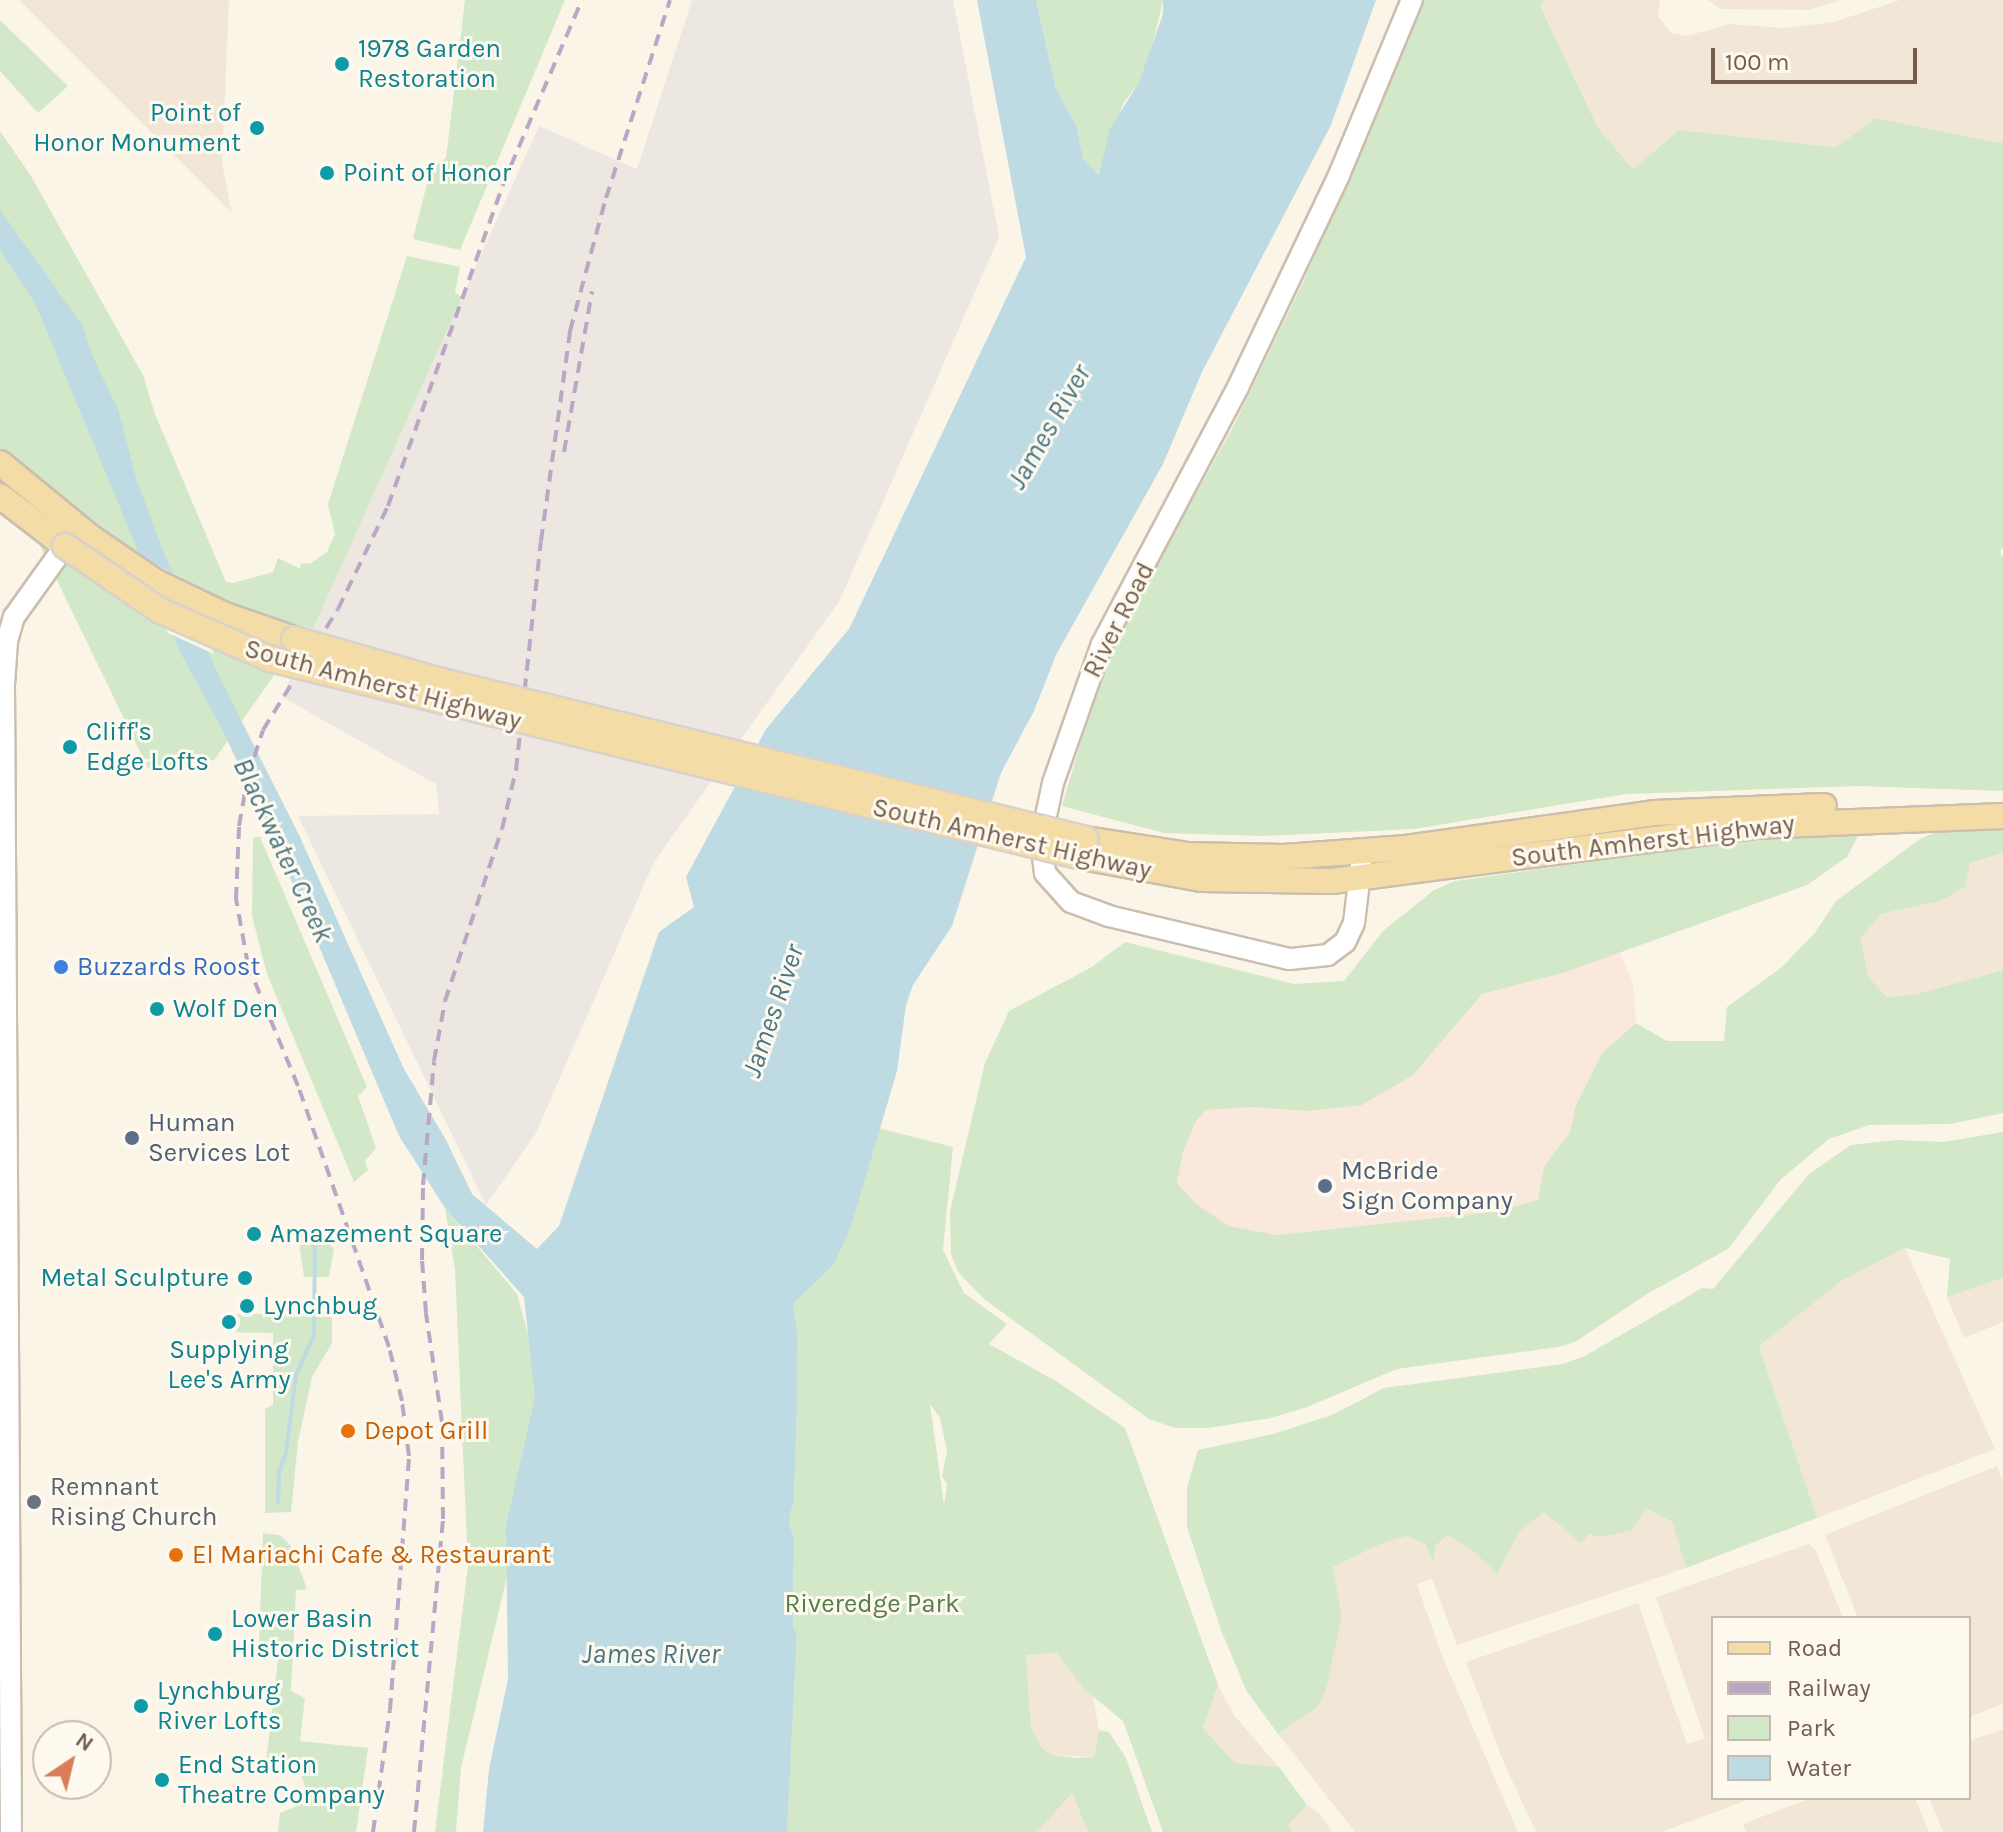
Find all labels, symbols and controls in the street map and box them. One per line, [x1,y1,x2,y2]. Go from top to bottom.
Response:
scale bar [1715,32,1921,82]
place label: 1978 Garden Restoration [358,33,501,94]
text: 100 m [1725,48,1790,76]
marker: 1978 Garden Restoration [333,55,351,73]
place label: Point of Honor Monument [33,97,241,158]
marker: Point of Honor Monument [248,119,266,137]
place label: Point of Honor [343,157,511,189]
marker: Point of Honor [318,164,336,182]
water label: James River [1000,359,1098,495]
street label: River Road [1077,557,1161,683]
street label: South Amherst Highway [241,633,525,737]
place label: Cliff's Edge Lofts [86,716,209,778]
marker: Cliff's Edge Lofts [61,738,79,756]
water label: Blackwater Creek [226,752,340,948]
street label: South Amherst Highway [869,792,1155,886]
street label: South Amherst Highway [1509,808,1797,874]
water label: James River [735,940,811,1082]
place label: Buzzards Roost [77,951,260,983]
marker: Buzzards Roost [52,958,70,976]
place label: Wolf Den [173,993,278,1025]
marker: Wolf Den [148,1000,166,1018]
place label: Human Services Lot [148,1107,290,1168]
marker: Human Services Lot [123,1129,141,1147]
place label: McBride Sign Company [1341,1155,1513,1216]
marker: McBride Sign Company [1316,1177,1334,1195]
place label: Amazement Square [270,1218,502,1250]
marker: Amazement Square [245,1225,263,1243]
place label: Metal Sculpture [40,1262,229,1294]
marker: Metal Sculpture [236,1269,254,1287]
place label: Lynchbug [263,1290,377,1322]
marker: Lynchbug [238,1297,256,1315]
marker: Supplying Lee's Army [220,1313,238,1331]
place label: Supplying Lee's Army [168,1334,290,1396]
place label: Depot Grill [364,1415,488,1447]
marker: Depot Grill [339,1422,357,1440]
place label: Remnant Rising Church [50,1471,218,1532]
marker: Remnant Rising Church [25,1493,43,1511]
place label: El Mariachi Cafe & Restaurant [192,1539,551,1571]
marker: El Mariachi Cafe & Restaurant [167,1546,185,1564]
park label: Riveredge Park [784,1588,960,1620]
place label: Lower Basin Historic District [231,1603,419,1664]
legend [1711,1616,1971,1800]
marker: Lower Basin Historic District [206,1625,224,1643]
text: Road [1787,1634,1842,1662]
water label: James River [582,1637,720,1671]
text: Railway [1787,1674,1871,1702]
place label: Lynchburg River Lofts [157,1675,281,1736]
marker: Lynchburg River Lofts [132,1697,150,1715]
text: Park [1787,1714,1836,1742]
north arrow [32,1720,112,1800]
text: N [71,1727,99,1757]
place label: End Station Theatre Company [178,1749,385,1810]
text: Water [1787,1754,1851,1782]
marker: End Station Theatre Company [153,1771,171,1789]

